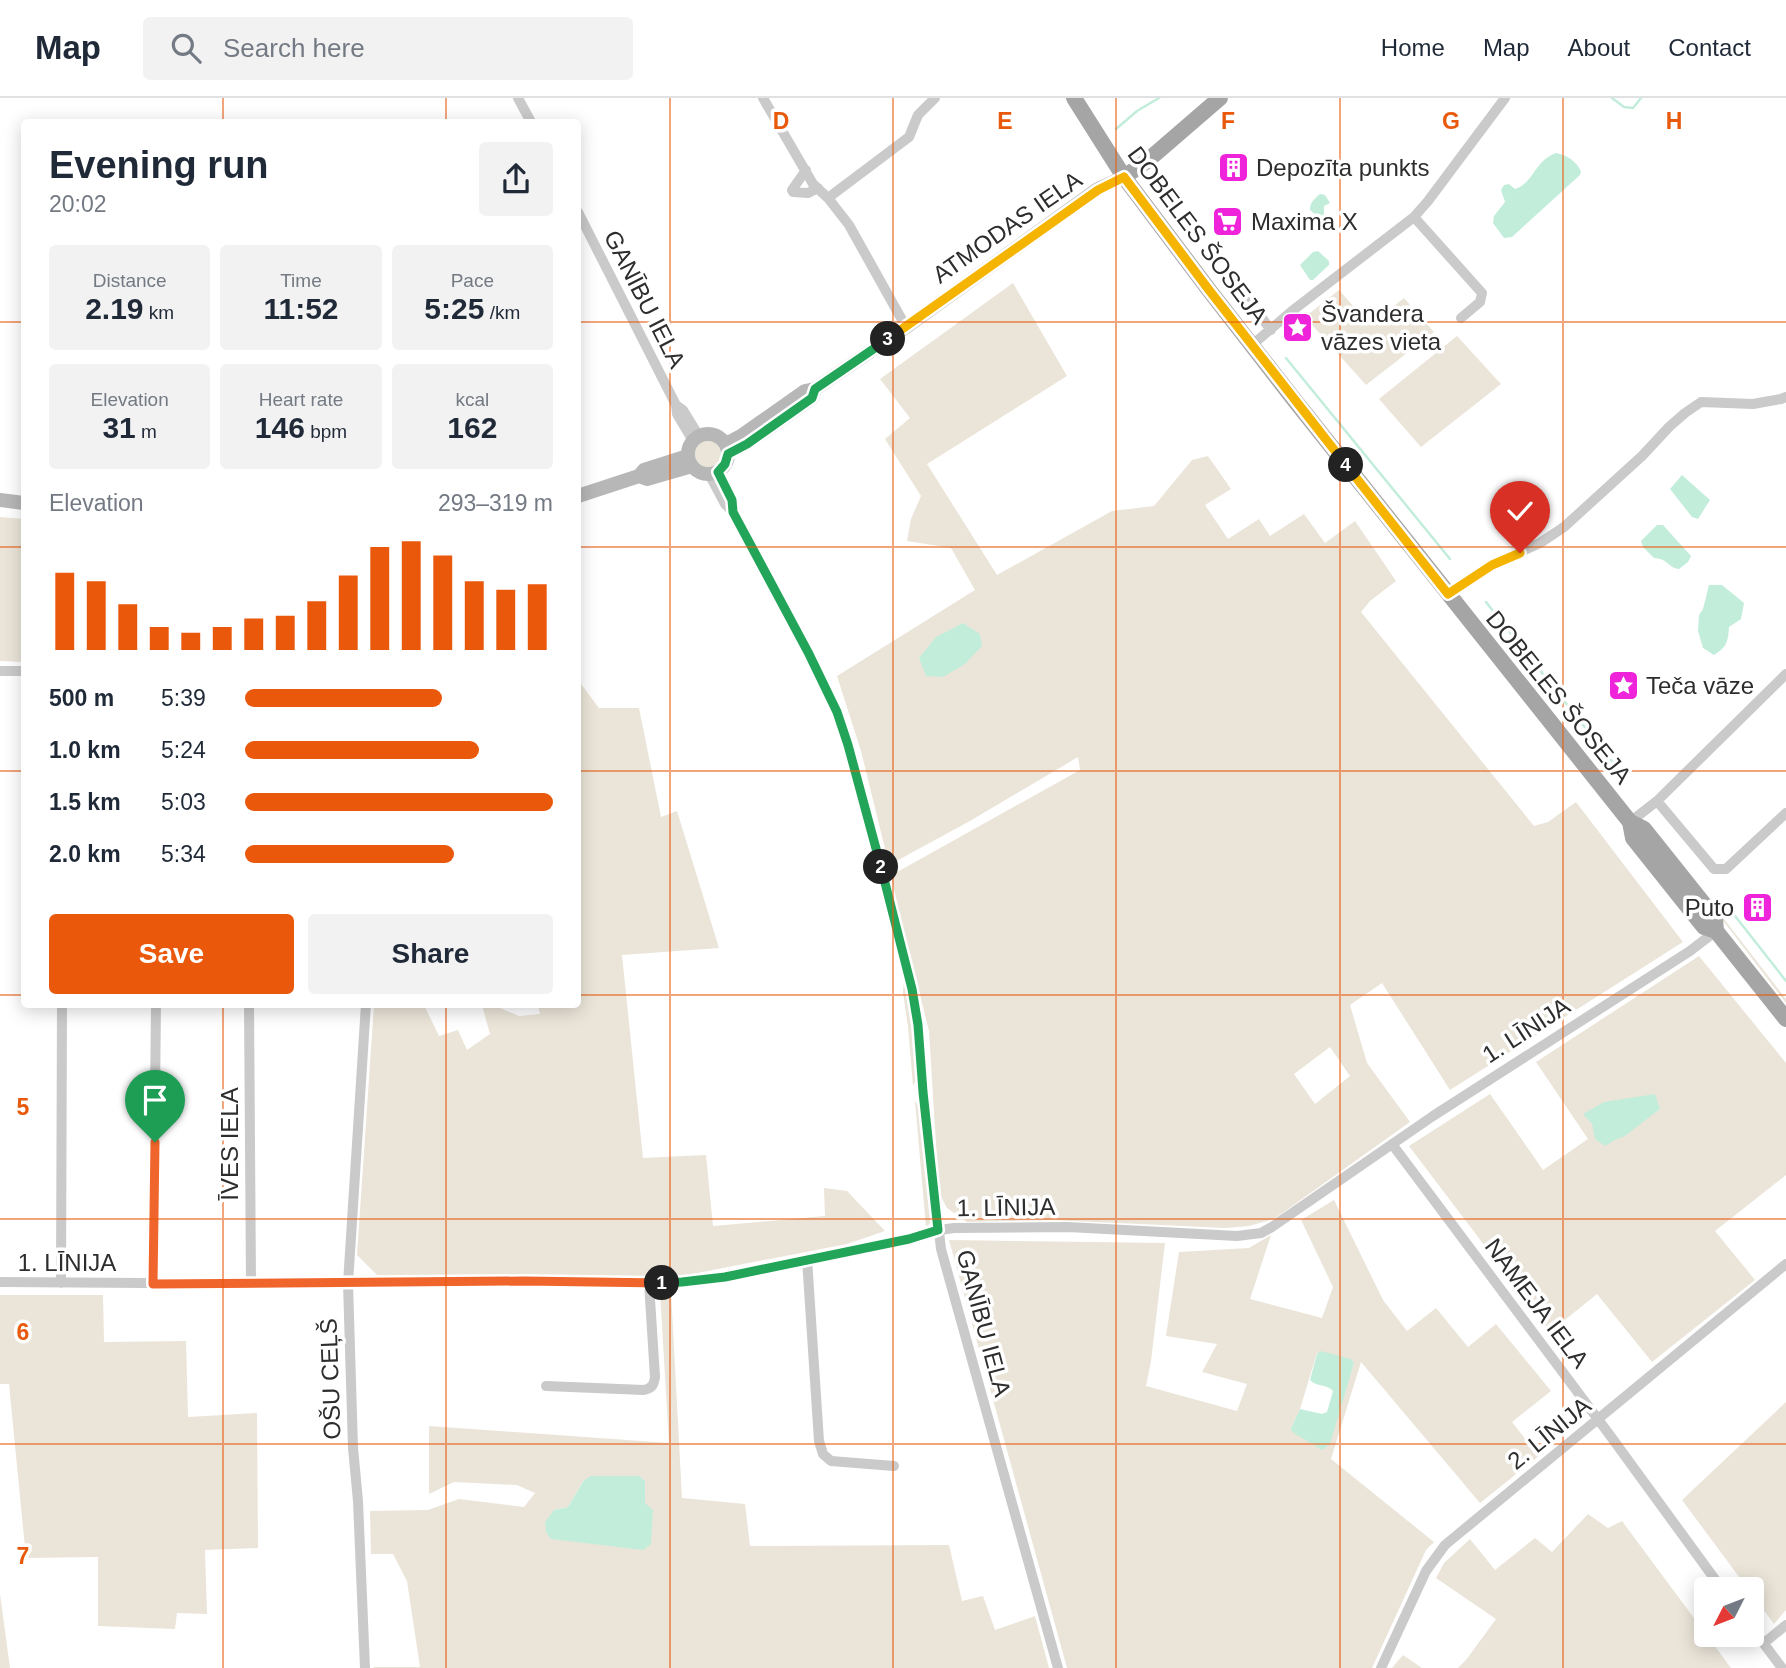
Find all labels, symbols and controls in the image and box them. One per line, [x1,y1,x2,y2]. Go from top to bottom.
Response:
search box [143,17,633,80]
text: Map [35,29,101,66]
icon: search [167,29,205,67]
text: Search here [223,33,365,63]
text: Home [1381,34,1445,61]
text: Map [1483,34,1530,61]
text: About [1568,34,1630,61]
text: Contact [1668,34,1751,61]
text: D [773,108,789,134]
text: E [997,108,1013,134]
text: F [1221,108,1235,134]
text: G [1442,108,1460,134]
text: H [1666,108,1682,134]
street label: DOBELES ŠOSEJA [1123,141,1273,329]
button: share [479,142,553,216]
text: Evening run [49,144,269,186]
building icon: Depozīta punkts [1216,150,1250,184]
place label: Depozīta punkts [1256,154,1429,181]
street label: ATMODAS IELA [927,166,1087,288]
text: 20:02 [49,191,107,217]
supermarket icon: Maxima X [1211,204,1245,238]
place label: Maxima X [1251,208,1358,235]
street label: GANĪBU IELA [599,226,691,372]
text: Distance [93,270,167,291]
text: Time [280,270,322,291]
text: Pace [451,270,494,291]
text: 2.19 [85,292,144,325]
text: 11:52 [263,292,339,325]
text: 5:25 [424,292,484,325]
place label: Švandera vāzes vieta [1321,300,1442,355]
text: km [144,302,174,323]
text: /km [484,302,520,323]
place icon: Švandera vāzes vieta [1281,310,1315,344]
pin: 3 [870,322,906,356]
text: 3 [882,328,893,349]
text: Elevation [91,389,169,410]
text: Heart rate [259,389,343,410]
text: kcal [455,389,489,410]
text: 31 [102,411,136,444]
text: 146 [255,411,305,444]
text: 162 [447,411,497,444]
text: m [136,421,157,442]
text: bpm [305,421,347,442]
pin: 4 [1328,448,1364,482]
text: 4 [1340,454,1351,475]
pin [1490,481,1550,553]
text: Elevation [49,490,144,516]
text: 293–319 m [438,490,553,516]
icon: check [1501,492,1539,530]
street label: DOBELES ŠOSEJA [1481,605,1637,789]
place icon: Teča vāze [1606,668,1640,702]
place label: Teča vāze [1646,672,1754,699]
text: 500 m [49,685,114,711]
text: 5:39 [161,685,206,711]
text: 1.0 km [49,737,121,763]
text: 5:24 [161,737,206,763]
text: 1.5 km [49,789,121,815]
text: 5:03 [161,789,206,815]
text: 2.0 km [49,841,121,867]
text: 5:34 [161,841,206,867]
pin: 2 [864,850,898,884]
text: 2 [875,856,886,877]
building icon: Puto [1740,890,1774,924]
place label: Puto [1685,894,1734,921]
button: Save [49,914,294,994]
button: Share [308,914,553,994]
street label: 1. LĪNIJA [1477,992,1575,1068]
pin [125,1070,185,1142]
icon: arrive [136,1081,174,1119]
street label: ĪVES IELA [216,1087,243,1201]
text: 5 [17,1094,30,1120]
street label: 1. LĪNIJA [956,1193,1056,1221]
street label: NAMEJA IELA [1480,1233,1594,1373]
street label: GANĪBU IELA [951,1247,1017,1399]
street label: 1. LĪNIJA [18,1249,116,1276]
pin: 1 [644,1266,680,1300]
text: 1 [656,1272,667,1293]
street label: OŠU CEĻŠ [314,1318,346,1440]
text: 6 [17,1319,29,1345]
street label: 2. LĪNIJA [1502,1391,1596,1475]
text: 7 [17,1543,29,1569]
north arrow [1694,1577,1764,1647]
map controls [1694,1577,1764,1647]

